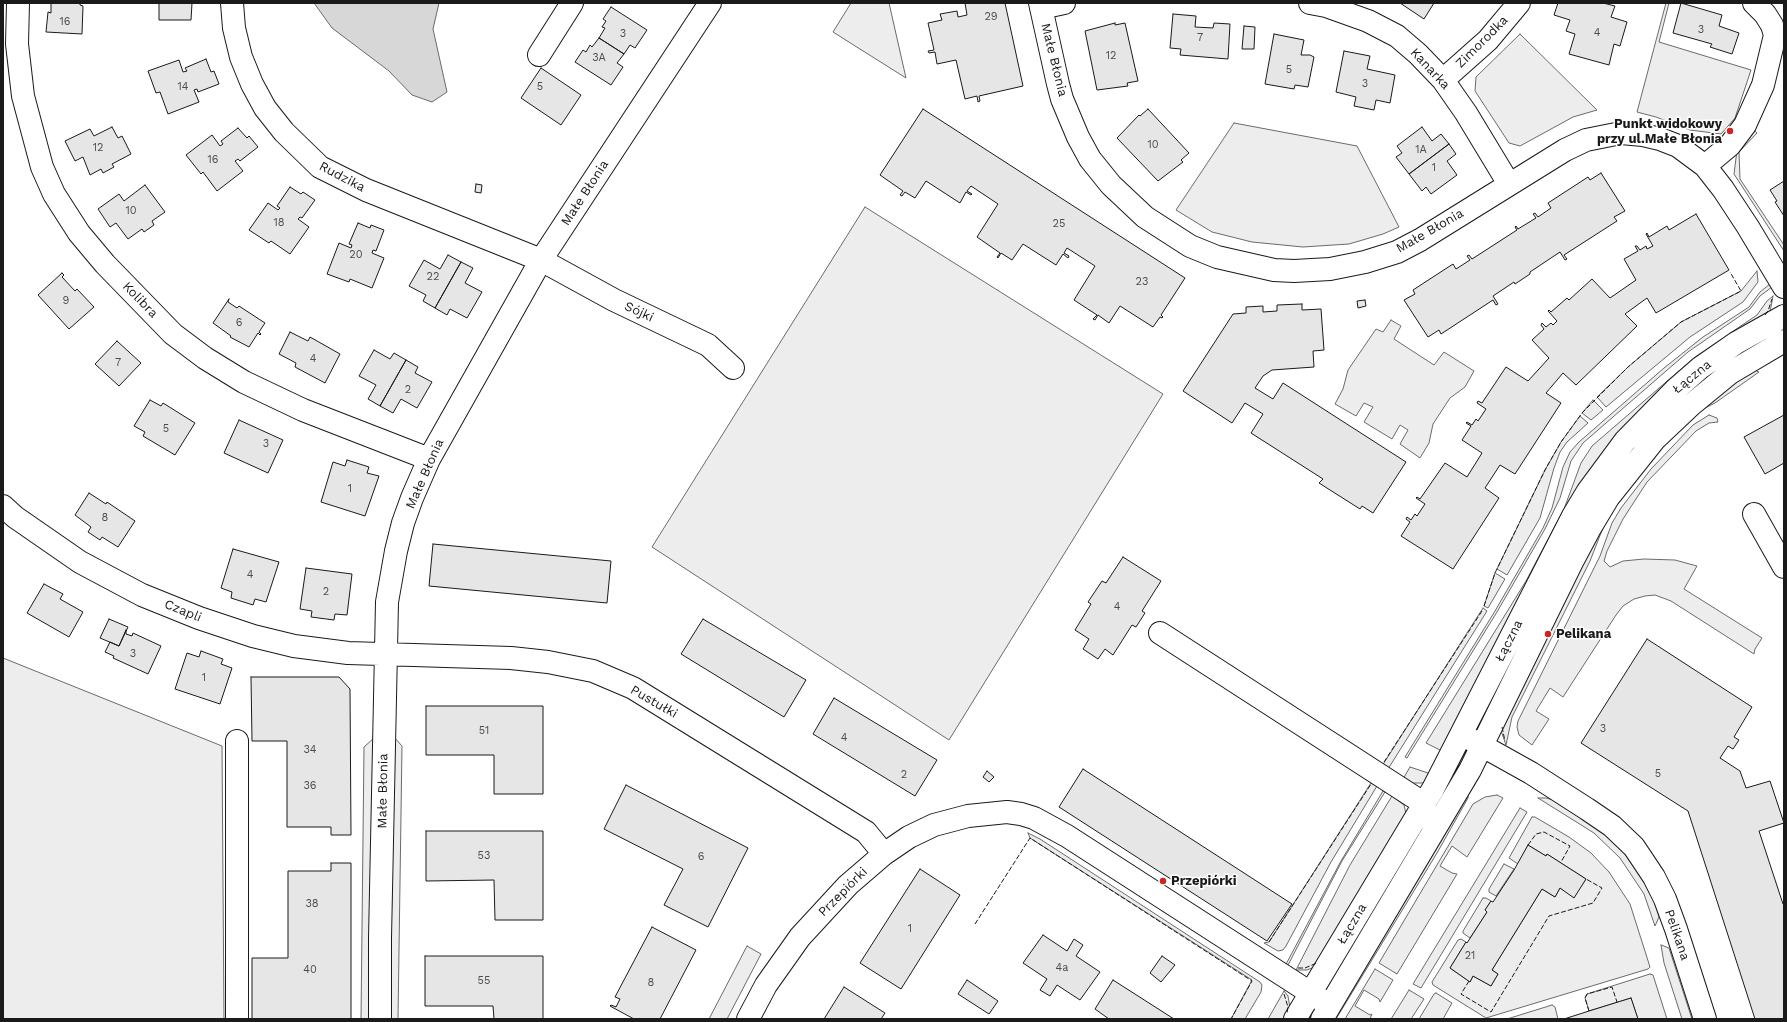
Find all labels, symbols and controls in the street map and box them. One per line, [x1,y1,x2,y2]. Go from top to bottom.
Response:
house number: 29 [984,10,998,24]
street label: Zimorodka [1453,13,1511,71]
house number: 16 [60,15,70,29]
street label: Małe Błonia [1037,22,1071,98]
house number: 3 [1698,23,1704,37]
house number: 4 [1594,26,1600,40]
house number: 3 [620,27,626,41]
house number: 7 [1197,31,1203,45]
street label: Kanarka [1407,45,1453,93]
house number: 12 [1106,49,1116,63]
house number: 3A [592,51,606,65]
house number: 5 [1286,63,1292,77]
house number: 3 [1362,77,1368,91]
house number: 14 [177,80,189,94]
house number: 5 [537,80,543,94]
place label: Punkt widokowy przy ul.Małe Błonia [1597,116,1722,147]
marker: Punkt widokowy przy ul.Małe Błonia [1725,126,1735,136]
house number: 10 [1147,138,1159,152]
house number: 12 [93,141,103,155]
house number: 1A [1415,143,1427,157]
house number: 16 [208,153,218,167]
street label: Małe Błonia [558,157,612,229]
street label: Rudzika [316,158,368,196]
house number: 1 [1432,161,1436,175]
house number: 10 [125,204,137,218]
street label: Małe Błonia [1394,205,1466,257]
house number: 18 [273,216,285,230]
house number: 25 [1053,217,1065,231]
house number: 20 [349,248,363,262]
house number: 22 [427,270,439,284]
house number: 23 [1136,275,1148,289]
street label: Kolibra [119,279,161,321]
house number: 9 [63,294,69,308]
street label: Sójki [622,299,656,325]
house number: 6 [236,316,242,330]
house number: 4 [310,352,316,366]
house number: 7 [115,356,121,370]
street label: Łączna [1670,357,1714,397]
house number: 2 [405,383,411,397]
house number: 5 [163,422,169,436]
house number: 3 [263,437,269,451]
street label: Małe Błonia [403,437,447,511]
house number: 1 [348,482,352,496]
house number: 8 [102,511,108,525]
house number: 4 [247,568,253,582]
house number: 2 [323,585,329,599]
street label: Czapli [162,596,204,626]
house number: 4 [1114,600,1120,614]
street label: Łączna [1492,617,1526,665]
place label: Pelikana [1556,626,1611,642]
marker: Pelikana [1543,629,1553,639]
house number: 3 [130,647,136,661]
house number: 1 [202,671,206,685]
street label: Pustułki [628,682,680,722]
house number: 3 [1600,722,1606,736]
house number: 51 [479,724,489,738]
house number: 4 [841,731,847,745]
house number: 34 [303,743,317,757]
street label: Małe Błonia [375,753,391,829]
house number: 5 [1655,767,1661,781]
house number: 2 [901,768,907,782]
house number: 36 [303,779,317,793]
house number: 53 [478,849,490,863]
house number: 6 [698,850,704,864]
street label: Przepiórki [815,864,871,920]
place label: Przepiórki [1171,873,1237,889]
marker: Przepiórki [1158,876,1168,886]
house number: 38 [305,897,319,911]
street label: Łączna [1334,901,1370,947]
street label: Pelikana [1661,908,1693,962]
house number: 1 [908,922,912,936]
house number: 21 [1465,949,1475,963]
house number: 4a [1056,961,1068,975]
house number: 40 [303,963,317,977]
house number: 55 [478,974,490,988]
house number: 8 [648,976,654,990]

